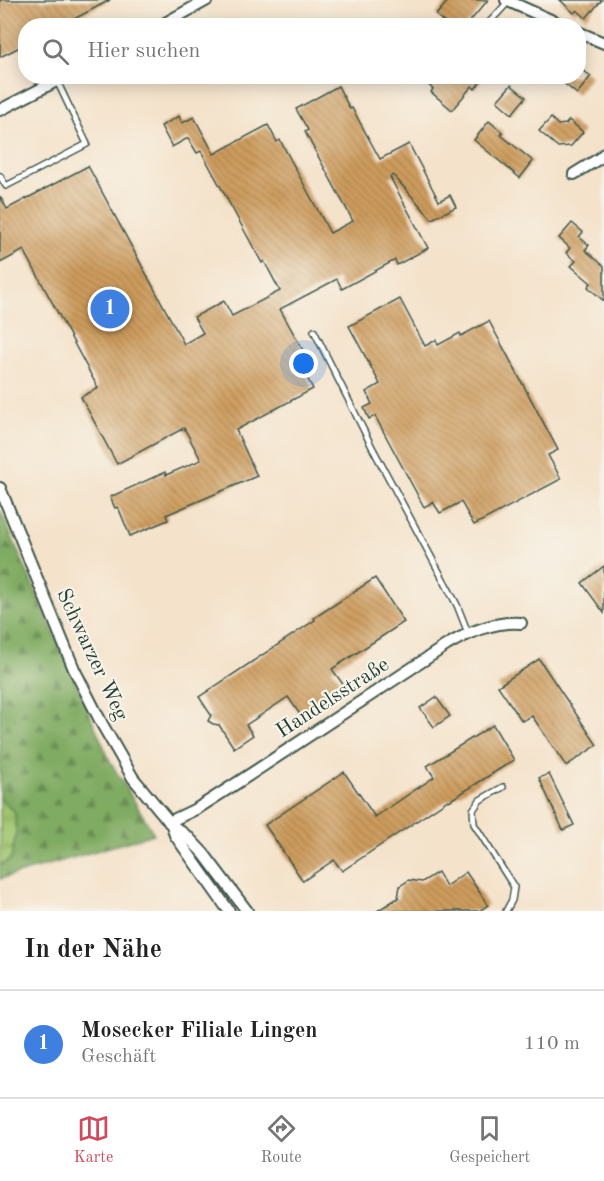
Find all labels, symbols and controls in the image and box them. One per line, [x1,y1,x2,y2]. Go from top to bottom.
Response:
search box [18,18,586,84]
icon: search [39,35,72,68]
text: Hier suchen [87,40,200,62]
pin: 1 [90,286,130,332]
your location [289,349,318,378]
street label: Schwarzer Weg [52,585,132,724]
street label: Handelsstraße [273,654,393,742]
text: In der Nähe [24,937,162,963]
text: Mosecker Filiale Lingen [81,1020,318,1042]
text: 1 [38,1034,49,1054]
text: 110 m [524,1034,580,1054]
text: Geschäft [81,1047,156,1067]
tab: Karte [74,1112,113,1168]
tab: Route [261,1112,302,1168]
tab: Gespeichert [449,1112,530,1168]

